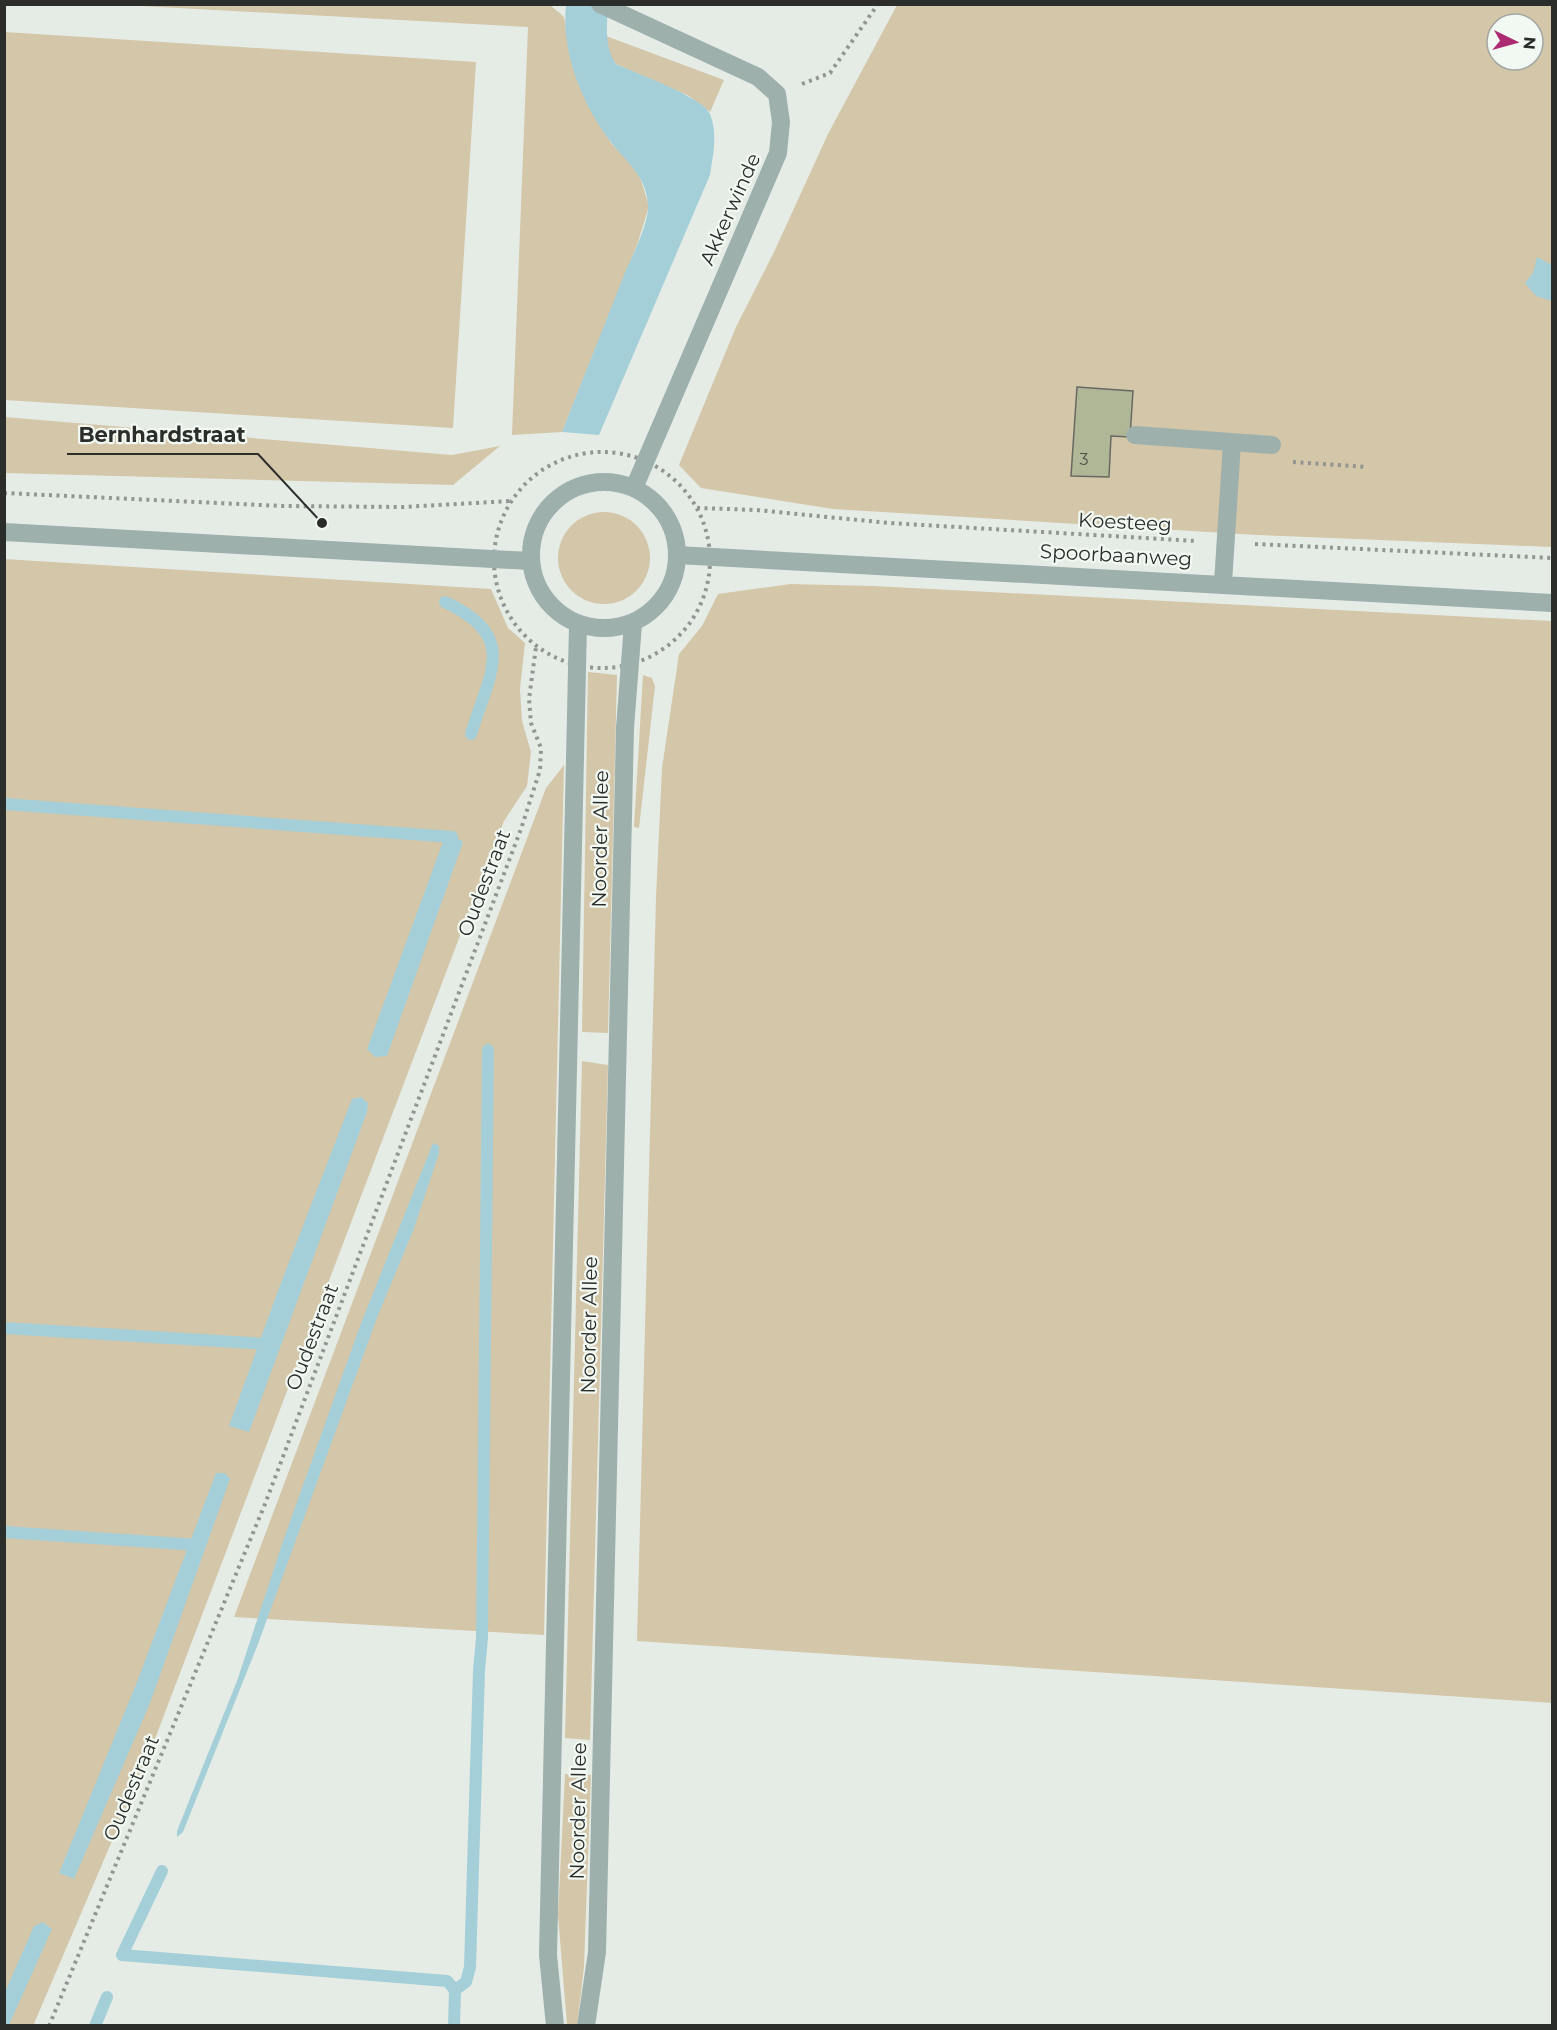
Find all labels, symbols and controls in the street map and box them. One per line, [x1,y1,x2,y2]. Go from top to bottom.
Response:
north arrow [1485,12,1545,72]
text: N [1519,36,1539,51]
street label: Akkerwinde [695,149,765,269]
callout: Bernhardstraat [67,415,258,454]
text: Bernhardstraat [78,422,246,447]
house number: 3 [1079,450,1089,469]
street label: Koesteeg [1078,508,1172,536]
street label: Spoorbaanweg [1039,539,1193,571]
street label: Noorder Allee [587,770,613,908]
street label: Oudestraat [453,826,515,940]
street label: Noorder Allee [576,1256,602,1394]
street label: Oudestraat [281,1280,343,1394]
street label: Oudestraat [98,1731,164,1845]
street label: Noorder Allee [565,1742,591,1880]

